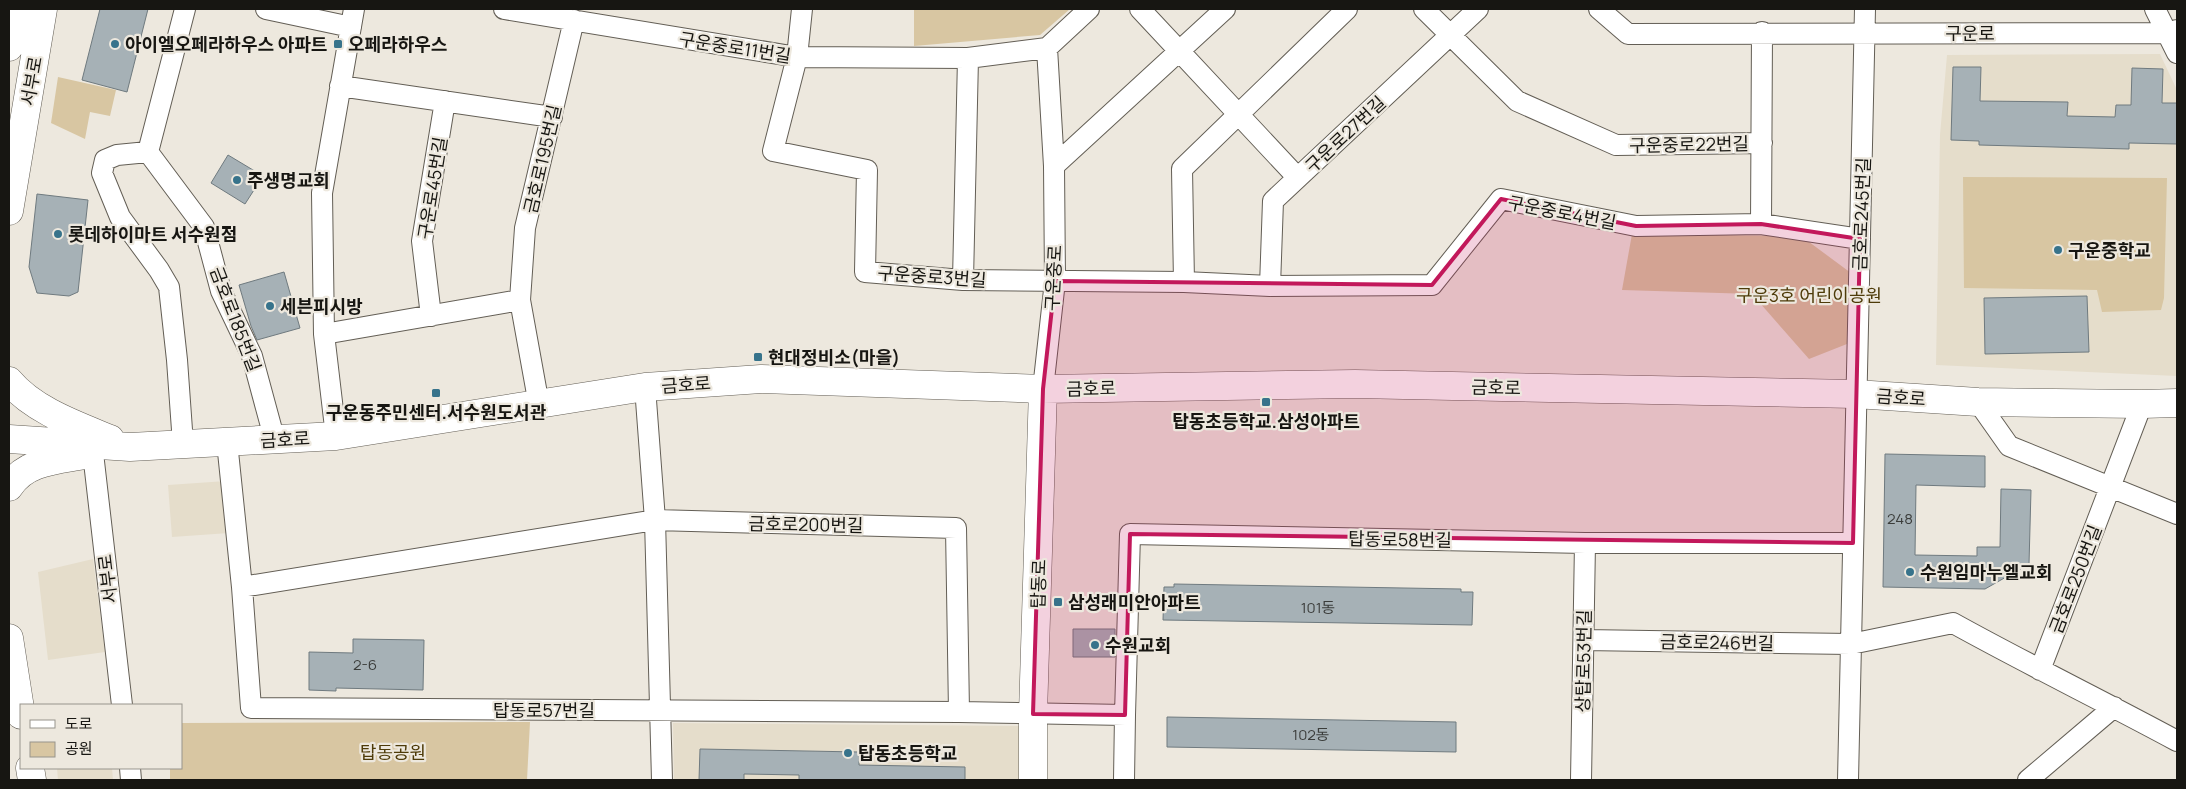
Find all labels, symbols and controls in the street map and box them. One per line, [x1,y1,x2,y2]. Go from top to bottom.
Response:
street label: 구운로 [1945,21,1995,45]
street label: 구운중로11번길 [677,26,793,68]
place label: 아이엘오페라하우스 아파트 [125,32,327,56]
place label: 오페라하우스 [348,32,447,56]
marker: 아이엘오페라하우스 아파트 [109,38,121,50]
marker: 오페라하우스 [332,38,344,50]
street label: 서부로 [15,54,47,108]
street label: 구운로27번길 [1299,90,1391,178]
street label: 금호로195번길 [518,102,566,216]
street label: 구운중로22번길 [1629,131,1749,157]
street label: 구운로45번길 [412,135,452,241]
street label: 금호로245번길 [1847,157,1875,271]
place label: 주생명교회 [247,168,330,192]
marker: 주생명교회 [231,174,243,186]
street label: 구운중로4번길 [1506,190,1618,234]
place label: 롯데하이마트 서수원점 [68,222,237,246]
marker: 롯데하이마트 서수원점 [52,228,64,240]
place label: 구운중학교 [2068,238,2151,262]
street label: 구운중로 [1039,244,1067,312]
marker: 구운중학교 [2052,244,2064,256]
street label: 구운중로3번길 [877,260,987,292]
street label: 금호로185번길 [205,263,267,375]
park label: 구운3호 어린이공원 [1736,283,1882,307]
place label: 세븐피시방 [280,294,363,318]
marker: 세븐피시방 [264,300,276,312]
place label: 현대정비소(마을) [768,345,900,369]
marker: 현대정비소(마을) [752,351,764,363]
street label: 금호로 [660,370,712,398]
street label: 금호로 [1471,375,1521,399]
street label: 금호로 [1066,376,1116,400]
street label: 금호로 [1875,383,1927,411]
marker: 구운동주민센터.서수원도서관 [430,387,442,399]
marker: 탑동초등학교.삼성아파트 [1260,396,1272,408]
place label: 구운동주민센터.서수원도서관 [326,400,547,424]
place label: 탑동초등학교.삼성아파트 [1172,409,1360,433]
street label: 금호로 [260,426,310,452]
house number: 248 [1887,508,1913,529]
street label: 금호로200번길 [748,511,864,537]
street label: 금호로250번길 [2043,521,2107,637]
street label: 탑동로58번길 [1348,526,1452,552]
street label: 서부로 [92,553,122,605]
street label: 탑동로 [1025,559,1051,609]
place label: 수원임마누엘교회 [1920,560,2052,584]
marker: 수원임마누엘교회 [1904,566,1916,578]
place label: 삼성래미안아파트 [1068,590,1200,614]
marker: 삼성래미안아파트 [1052,596,1064,608]
house number: 101동 [1301,597,1335,618]
street label: 상탑로53번길 [1570,609,1596,713]
street label: 금호로246번길 [1660,629,1774,655]
place label: 수원교회 [1105,633,1171,657]
marker: 수원교회 [1089,639,1101,651]
house number: 2-6 [353,654,377,675]
street label: 탑동로57번길 [493,698,595,722]
legend [20,704,182,769]
text: 도로 [65,713,93,734]
house number: 102동 [1292,724,1330,745]
text: 공원 [65,738,93,759]
park label: 탑동공원 [360,740,426,764]
place label: 탑동초등학교 [858,741,957,765]
marker: 탑동초등학교 [842,747,854,759]

